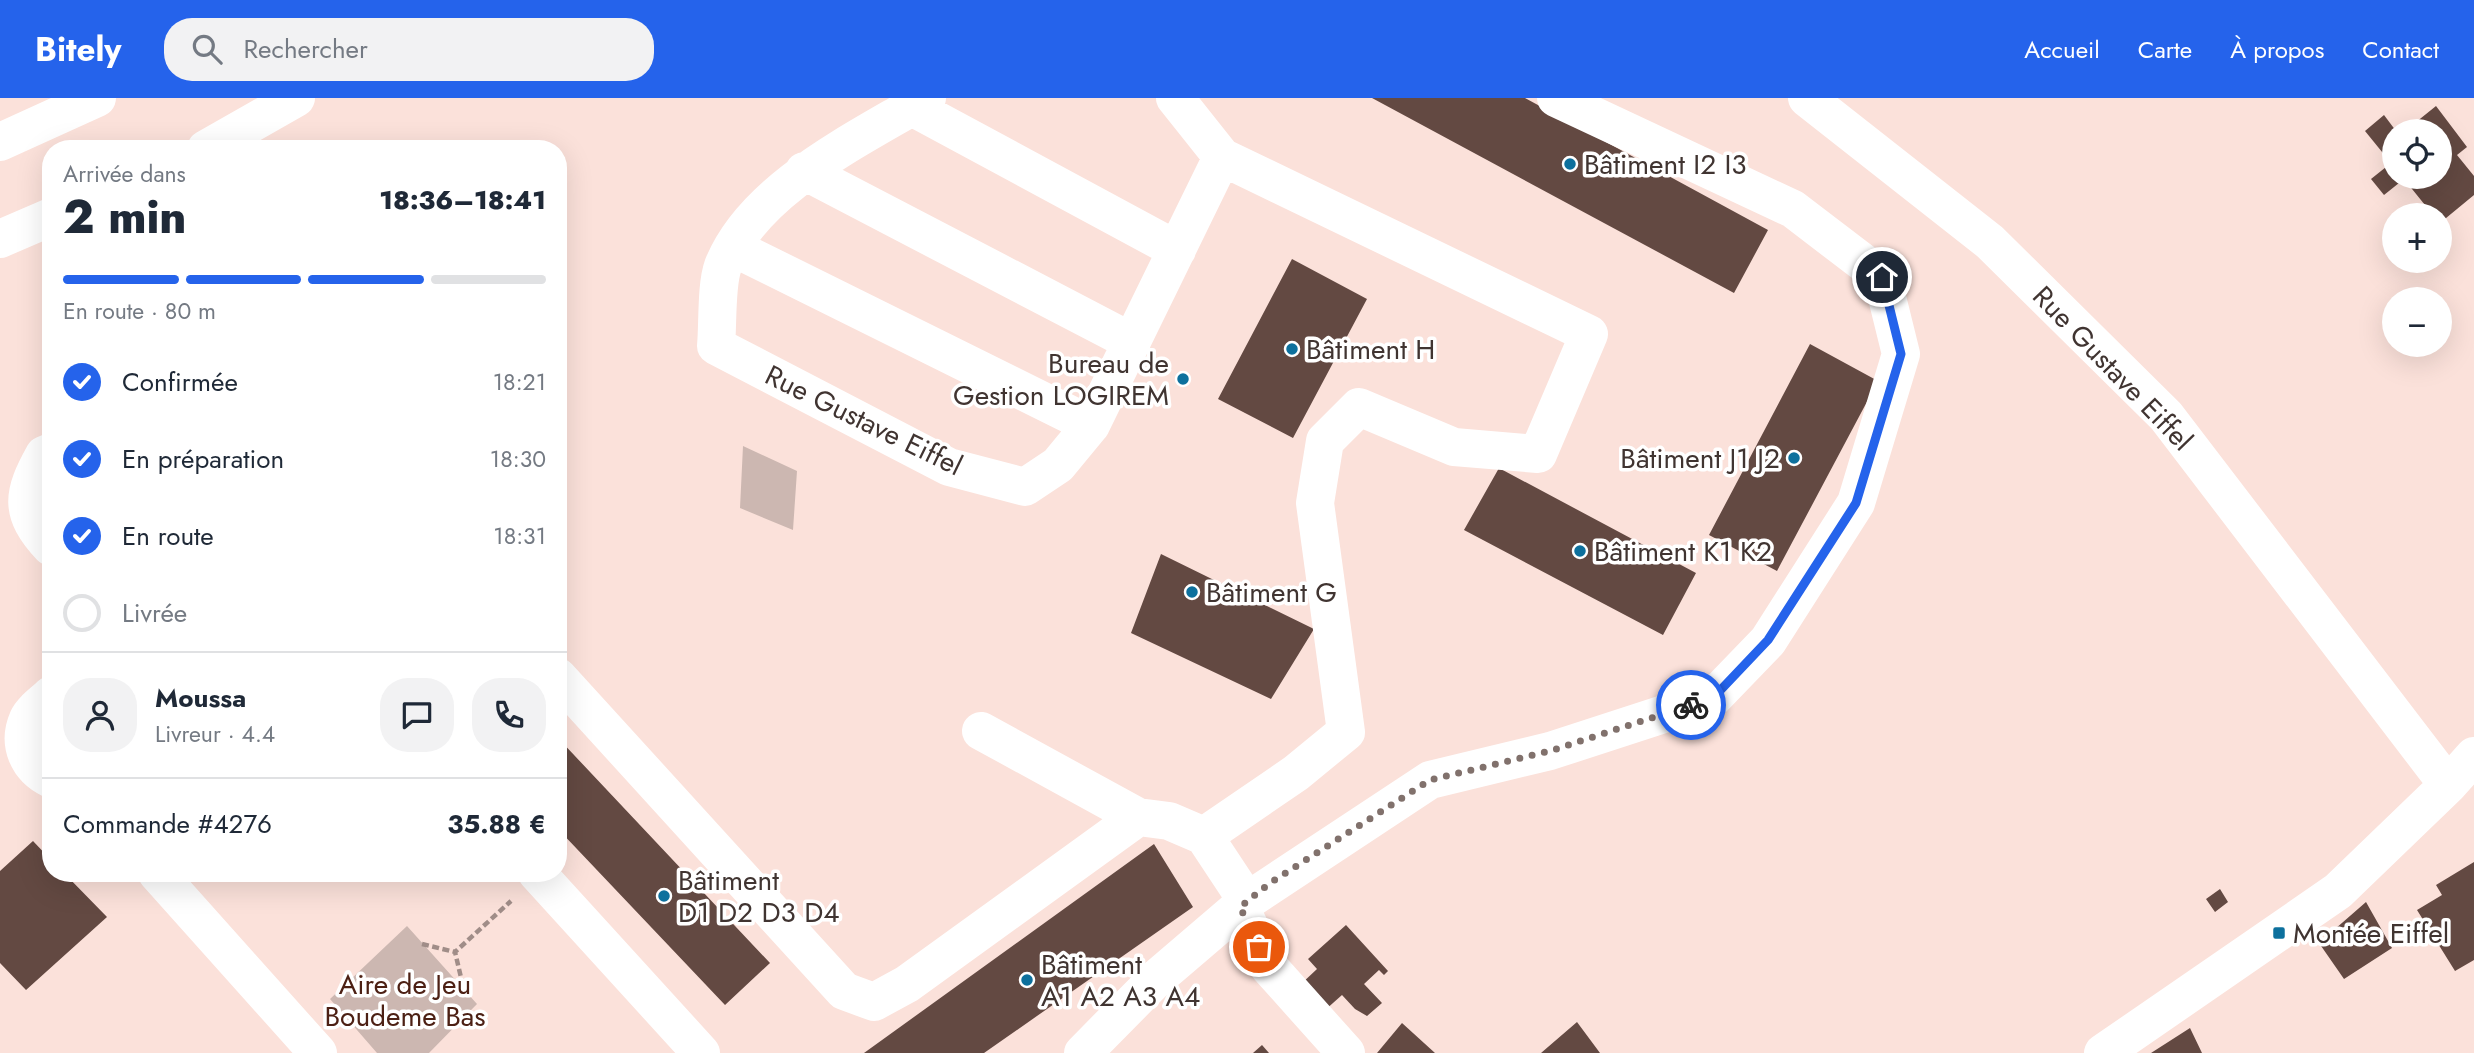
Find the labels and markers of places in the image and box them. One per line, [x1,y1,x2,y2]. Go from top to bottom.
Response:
place label: Bâtiment I2 I3 [1584,144,1747,185]
marker: Bâtiment I2 I3 [1562,156,1578,172]
pin [1852,247,1912,307]
place label: Bâtiment H [1306,329,1435,370]
marker: Bâtiment H [1284,341,1300,357]
place label: Bureau de Gestion LOGIREM [953,343,1169,416]
marker: Bureau de Gestion LOGIREM [1175,371,1191,387]
place label: Bâtiment J1 J2 [1620,438,1780,479]
marker: Bâtiment J1 J2 [1786,450,1802,466]
place label: Bâtiment K1 K2 [1594,531,1772,572]
marker: Bâtiment K1 K2 [1572,543,1588,559]
place label: Bâtiment G [1206,572,1337,613]
marker: Bâtiment G [1184,584,1200,600]
place label: Bâtiment D1 D2 D3 D4 [678,860,840,933]
marker: Bâtiment D1 D2 D3 D4 [656,888,672,904]
place label: Montée Eiffel [2293,913,2449,954]
pin [1229,917,1289,977]
marker: Montée Eiffel [2271,925,2287,941]
place label: Bâtiment A1 A2 A3 A4 [1041,944,1200,1017]
marker: Bâtiment A1 A2 A3 A4 [1019,972,1035,988]

